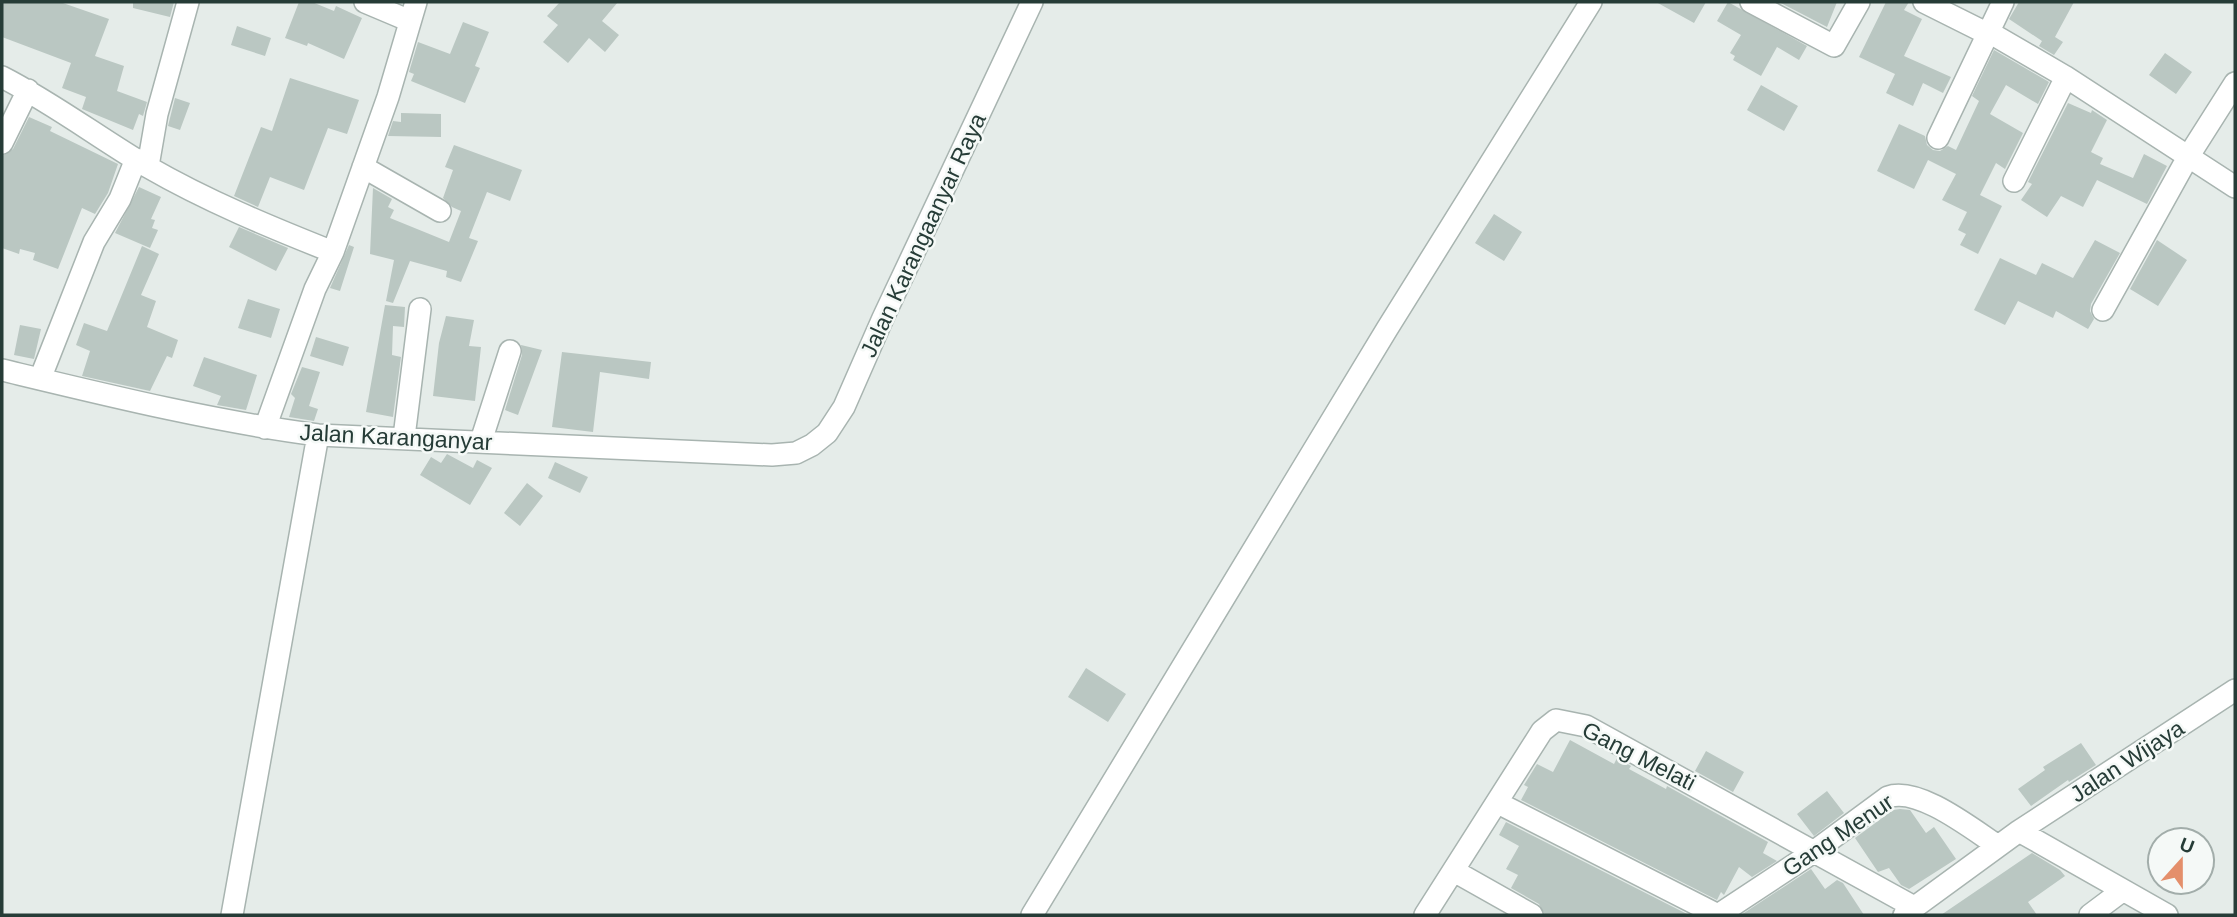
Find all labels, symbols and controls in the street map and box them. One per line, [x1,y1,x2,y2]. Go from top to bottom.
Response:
street label: Jalan Karangaanyar Raya [855,109,991,361]
street label: Jalan Karanganyar [299,419,493,455]
street label: Jalan Wijaya [2065,714,2189,807]
street label: Gang Melati [1578,716,1700,796]
street label: Gang Menur [1778,788,1899,882]
north arrow [2146,826,2216,896]
text: U [2177,833,2197,858]

